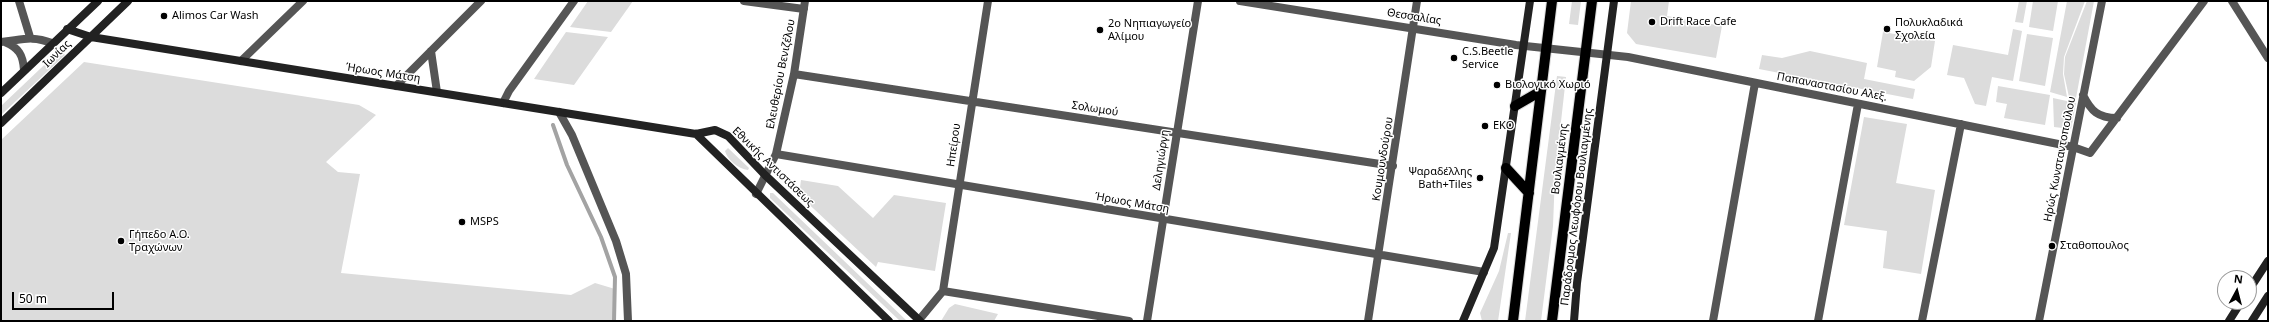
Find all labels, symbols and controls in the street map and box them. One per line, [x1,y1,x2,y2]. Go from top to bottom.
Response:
street label: Θεσσαλίας [1386,6,1442,28]
place label: Alimos Car Wash [172,9,259,23]
marker: Alimos Car Wash [159,11,169,21]
place label: Drift Race Cafe [1660,15,1736,29]
place label: Πολυκλαδικά Σχολεία [1895,16,1963,42]
place label: 2ο Νηπιαγωγείο Αλίμου [1108,17,1191,43]
marker: Drift Race Cafe [1647,17,1657,27]
street label: Ελευθερίου Βενιζέλου [764,18,798,130]
marker: Πολυκλαδικά Σχολεία [1882,24,1892,34]
marker: 2ο Νηπιαγωγείο Αλίμου [1095,25,1105,35]
street label: Ιωνίας [40,38,74,70]
place label: C.S.Beetle Service [1462,45,1513,71]
marker: C.S.Beetle Service [1449,53,1459,63]
street label: Ήρωος Μάτση [345,61,421,85]
street label: Παπαναστασίου Αλεξ. [1776,70,1888,104]
place label: Βιολογικό Χωριό [1505,78,1591,92]
marker: Βιολογικό Χωριό [1492,80,1502,90]
street label: Ηρώς Κωνσταντοπούλου [2041,95,2079,223]
street label: Σολωμού [1071,99,1119,119]
street label: Παράδρομος Λεωφόρου Βουλιαγμένης [1558,108,1596,306]
street label: Κουμουνδούρου [1370,116,1396,202]
place label: EKO [1493,119,1514,133]
marker: EKO [1480,121,1490,131]
street label: Ηπείρου [944,122,964,168]
street label: Βουλιαγμένης [1549,123,1571,195]
street label: Εθνικής Αντιστάσεως [729,125,817,209]
street label: Δεληγιώργη [1150,129,1172,191]
place label: Ψαραδέλλης Bath+Tiles [1408,165,1472,191]
marker: Ψαραδέλλης Bath+Tiles [1475,173,1485,183]
street label: Ήρωος Μάτση [1094,190,1170,216]
place label: MSPS [470,215,499,229]
marker: MSPS [457,217,467,227]
place label: Γήπεδο Α.Ο. Τραχώνων [129,228,190,254]
marker: Γήπεδο Α.Ο. Τραχώνων [116,236,126,246]
place label: Σταθοπουλος [2060,239,2129,253]
marker: Σταθοπουλος [2047,241,2057,251]
north arrow [2217,270,2257,310]
text: N [2233,271,2244,287]
scale bar [14,284,116,310]
text: 50 m [19,290,47,307]

